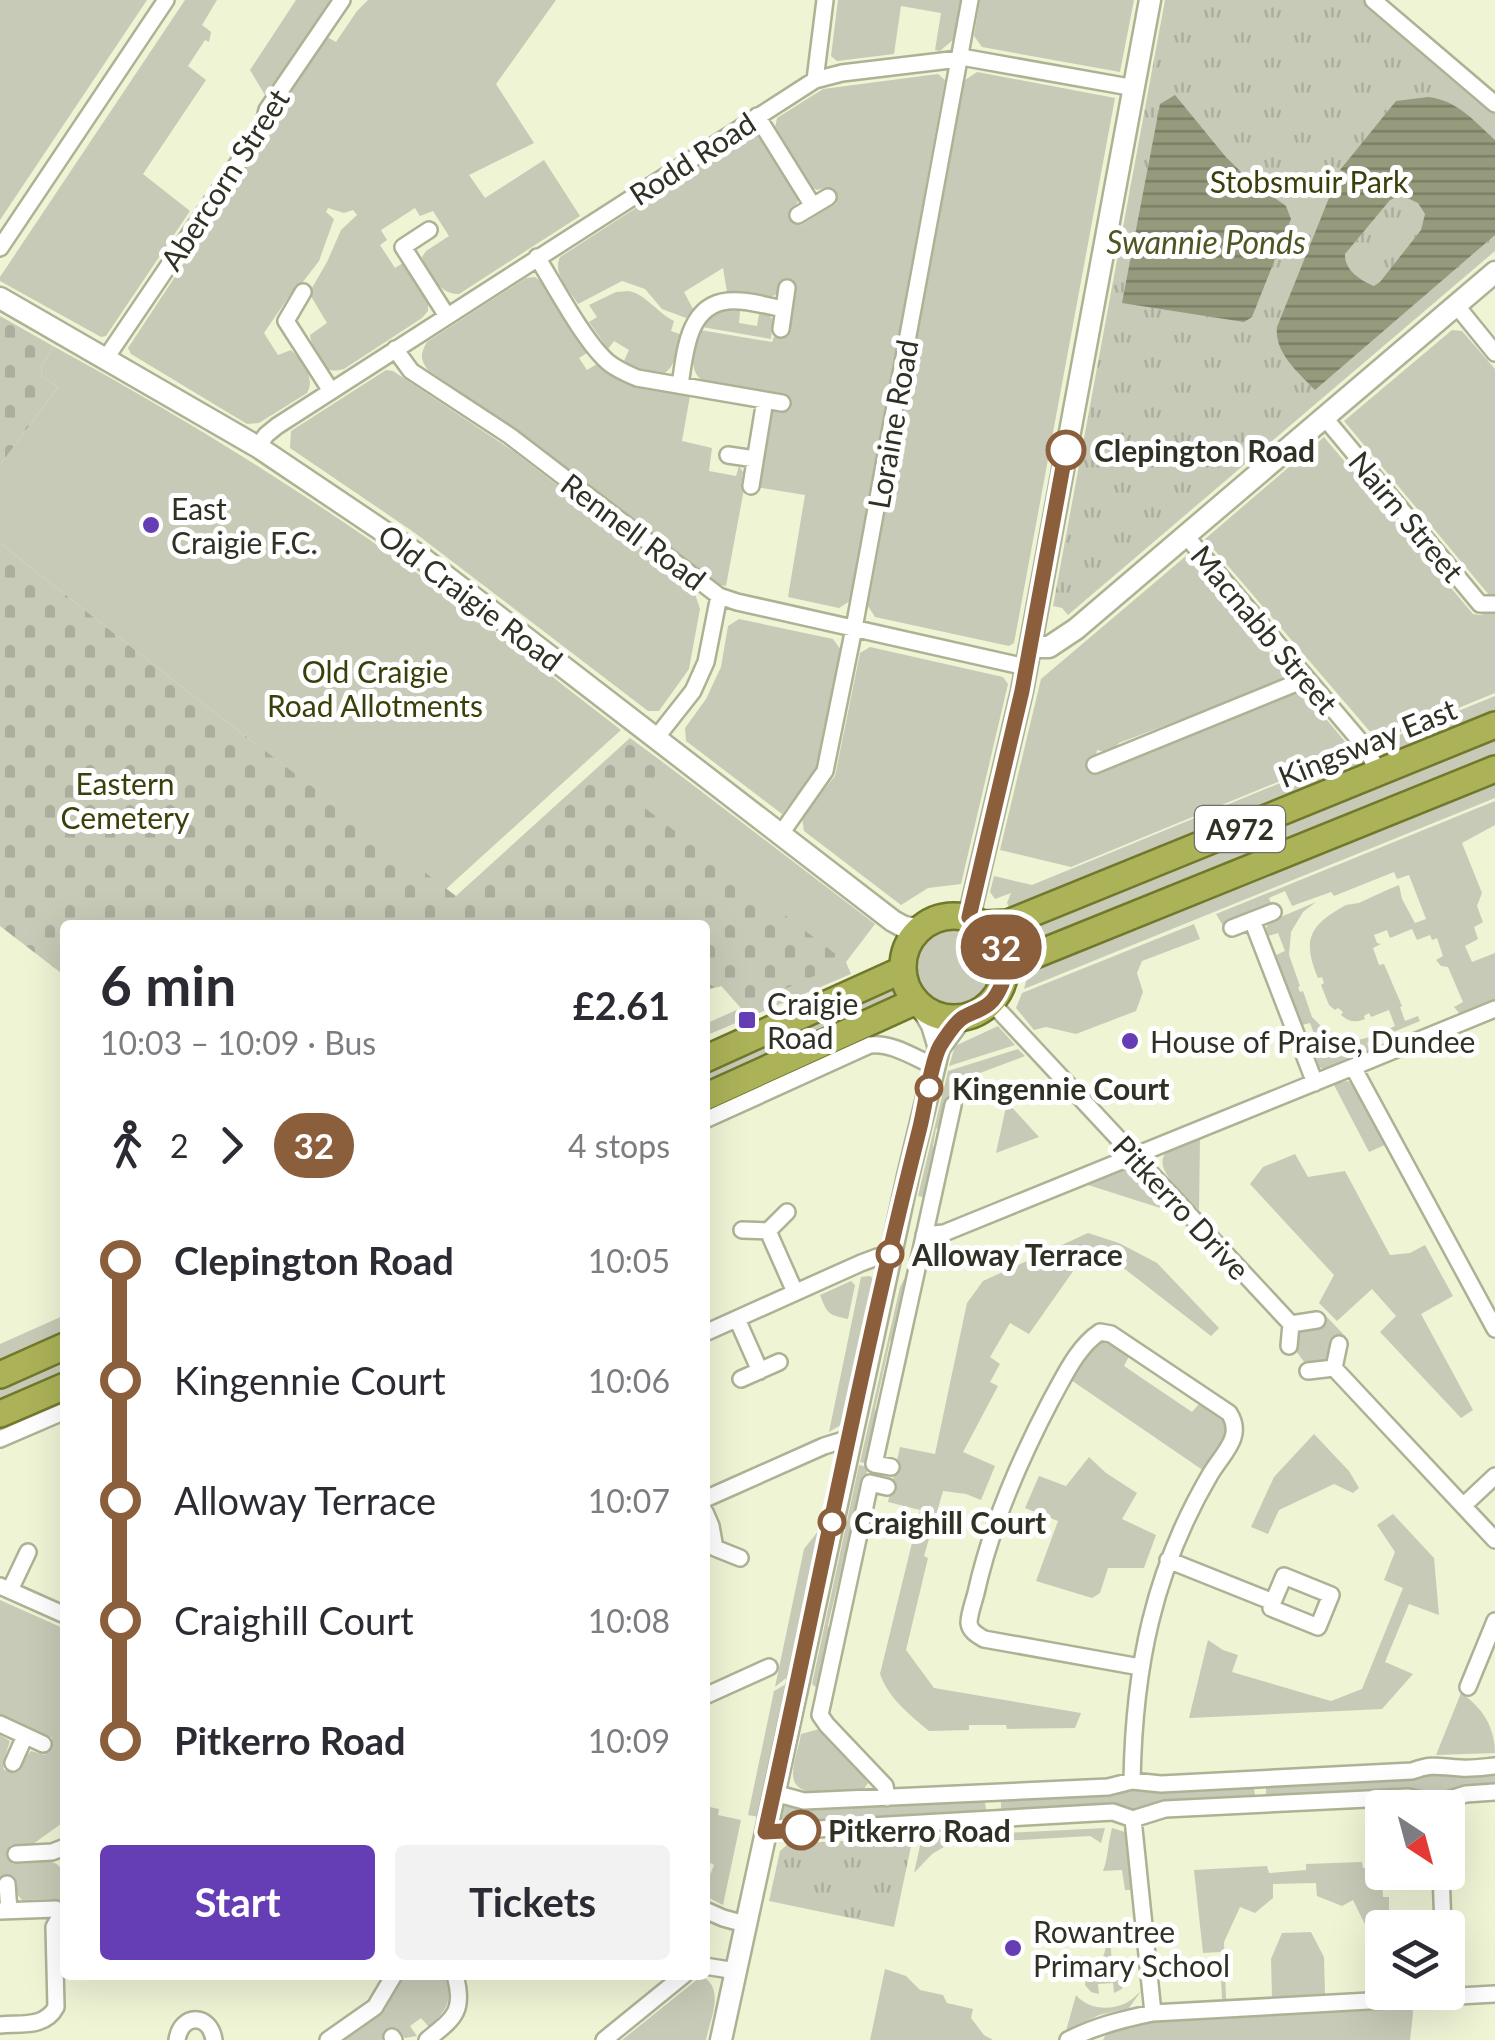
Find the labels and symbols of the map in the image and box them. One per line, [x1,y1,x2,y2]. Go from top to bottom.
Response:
street label: Abercorn Street [152,82,296,276]
street label: Rodd Road [622,104,762,212]
park label: Stobsmuir Park [1210,163,1409,199]
water label: Swannie Ponds [1106,222,1306,261]
street label: Loraine Road [859,337,925,511]
marker: Clepington Road [1047,431,1085,469]
place label: Clepington Road [1094,432,1315,468]
street label: Nairn Street [1342,444,1472,589]
street label: Rennell Road [555,465,713,597]
place label: East Craigie F.C. [171,490,318,560]
marker: East Craigie F.C. [140,514,162,536]
street label: Old Craigie Road [372,516,570,678]
street label: Macnabb Street [1184,538,1346,721]
park label: Old Craigie Road Allotments [267,653,483,723]
street label: Kingsway East [1273,690,1461,794]
park label: Eastern Cemetery [61,765,190,835]
road number: A972 [1195,806,1285,852]
line badge: 32 [956,914,1046,980]
place label: Craigie Road [767,985,858,1055]
marker: Craigie Road [736,1009,758,1031]
place label: House of Praise, Dundee [1150,1023,1475,1059]
marker: House of Praise, Dundee [1119,1030,1141,1052]
place label: Kingennie Court [952,1070,1170,1106]
marker: Kingennie Court [916,1075,942,1101]
street label: Pitkerro Drive [1106,1128,1258,1286]
place label: Alloway Terrace [911,1236,1123,1272]
marker: Alloway Terrace [877,1241,903,1267]
place label: Craighill Court [854,1504,1046,1540]
marker: Craighill Court [819,1509,845,1535]
north arrow [1365,1790,1465,1890]
marker: Pitkerro Road [782,1811,820,1849]
place label: Pitkerro Road [828,1812,1011,1848]
place label: Rowantree Primary School [1033,1913,1230,1983]
marker: Rowantree Primary School [1002,1937,1024,1959]

